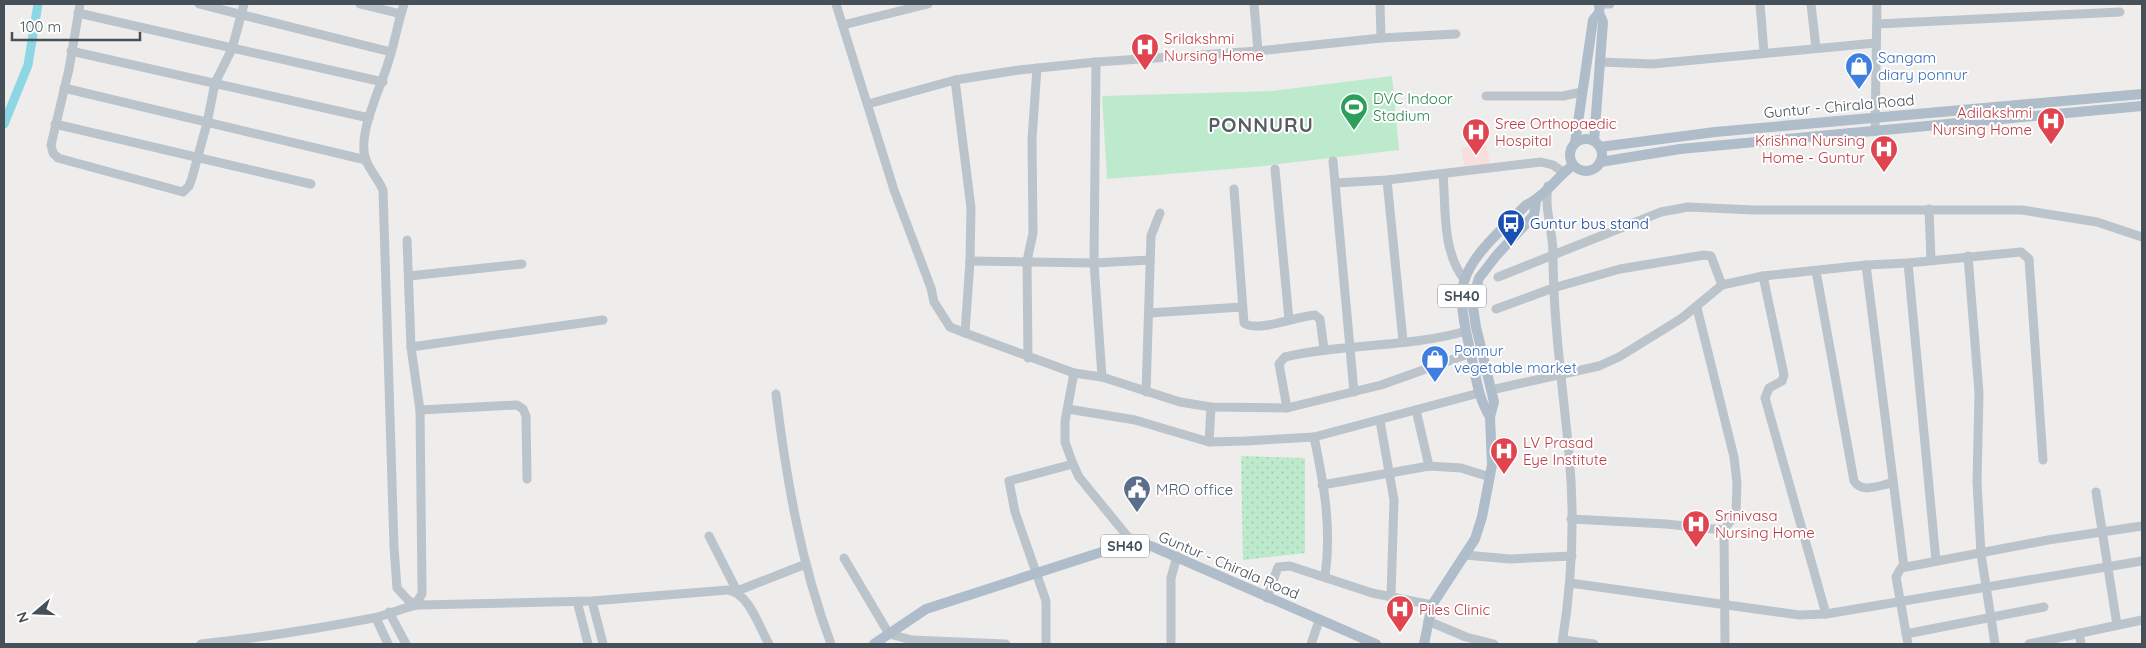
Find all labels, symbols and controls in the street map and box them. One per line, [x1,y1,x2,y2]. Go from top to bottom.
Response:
scale bar [12,10,140,42]
text: 100 m [20,17,61,36]
place label: Srilakshmi Nursing Home [1164,29,1264,65]
hospital icon: Srilakshmi Nursing Home [1130,32,1160,71]
place label: Sangam diary ponnur [1878,48,1968,84]
shop icon: Sangam diary ponnur [1844,51,1874,90]
place label: DVC Indoor Stadium [1373,89,1453,125]
street label: Guntur - Chirala Road [1763,90,1915,122]
sports icon: DVC Indoor Stadium [1339,92,1369,131]
place label: Adilakshmi Nursing Home [1932,103,2032,139]
hospital icon: Adilakshmi Nursing Home [2036,106,2066,145]
district label: PONNURU [1208,112,1314,137]
place label: Sree Orthopaedic Hospital [1495,114,1617,150]
hospital icon: Sree Orthopaedic Hospital [1461,117,1491,156]
place label: Krishna Nursing Home - Guntur [1755,131,1865,167]
hospital icon: Krishna Nursing Home - Guntur [1869,134,1899,173]
bus stop icon: Guntur bus stand [1496,208,1526,247]
place label: Guntur bus stand [1530,214,1649,233]
road number: SH40 [1438,284,1486,308]
place label: Ponnur vegetable market [1454,341,1577,377]
shop icon: Ponnur vegetable market [1420,344,1450,383]
place label: LV Prasad Eye Institute [1523,433,1607,469]
hospital icon: LV Prasad Eye Institute [1489,436,1519,475]
public building icon: MRO office [1122,474,1152,513]
place label: MRO office [1156,480,1233,499]
place label: Srinivasa Nursing Home [1715,506,1815,542]
hospital icon: Srinivasa Nursing Home [1681,509,1711,548]
street label: Guntur - Chirala Road [1156,527,1302,603]
road number: SH40 [1101,534,1149,558]
north arrow [10,588,60,638]
hospital icon: Piles Clinic [1385,594,1415,633]
place label: Piles Clinic [1419,600,1490,619]
text: N [13,609,33,625]

